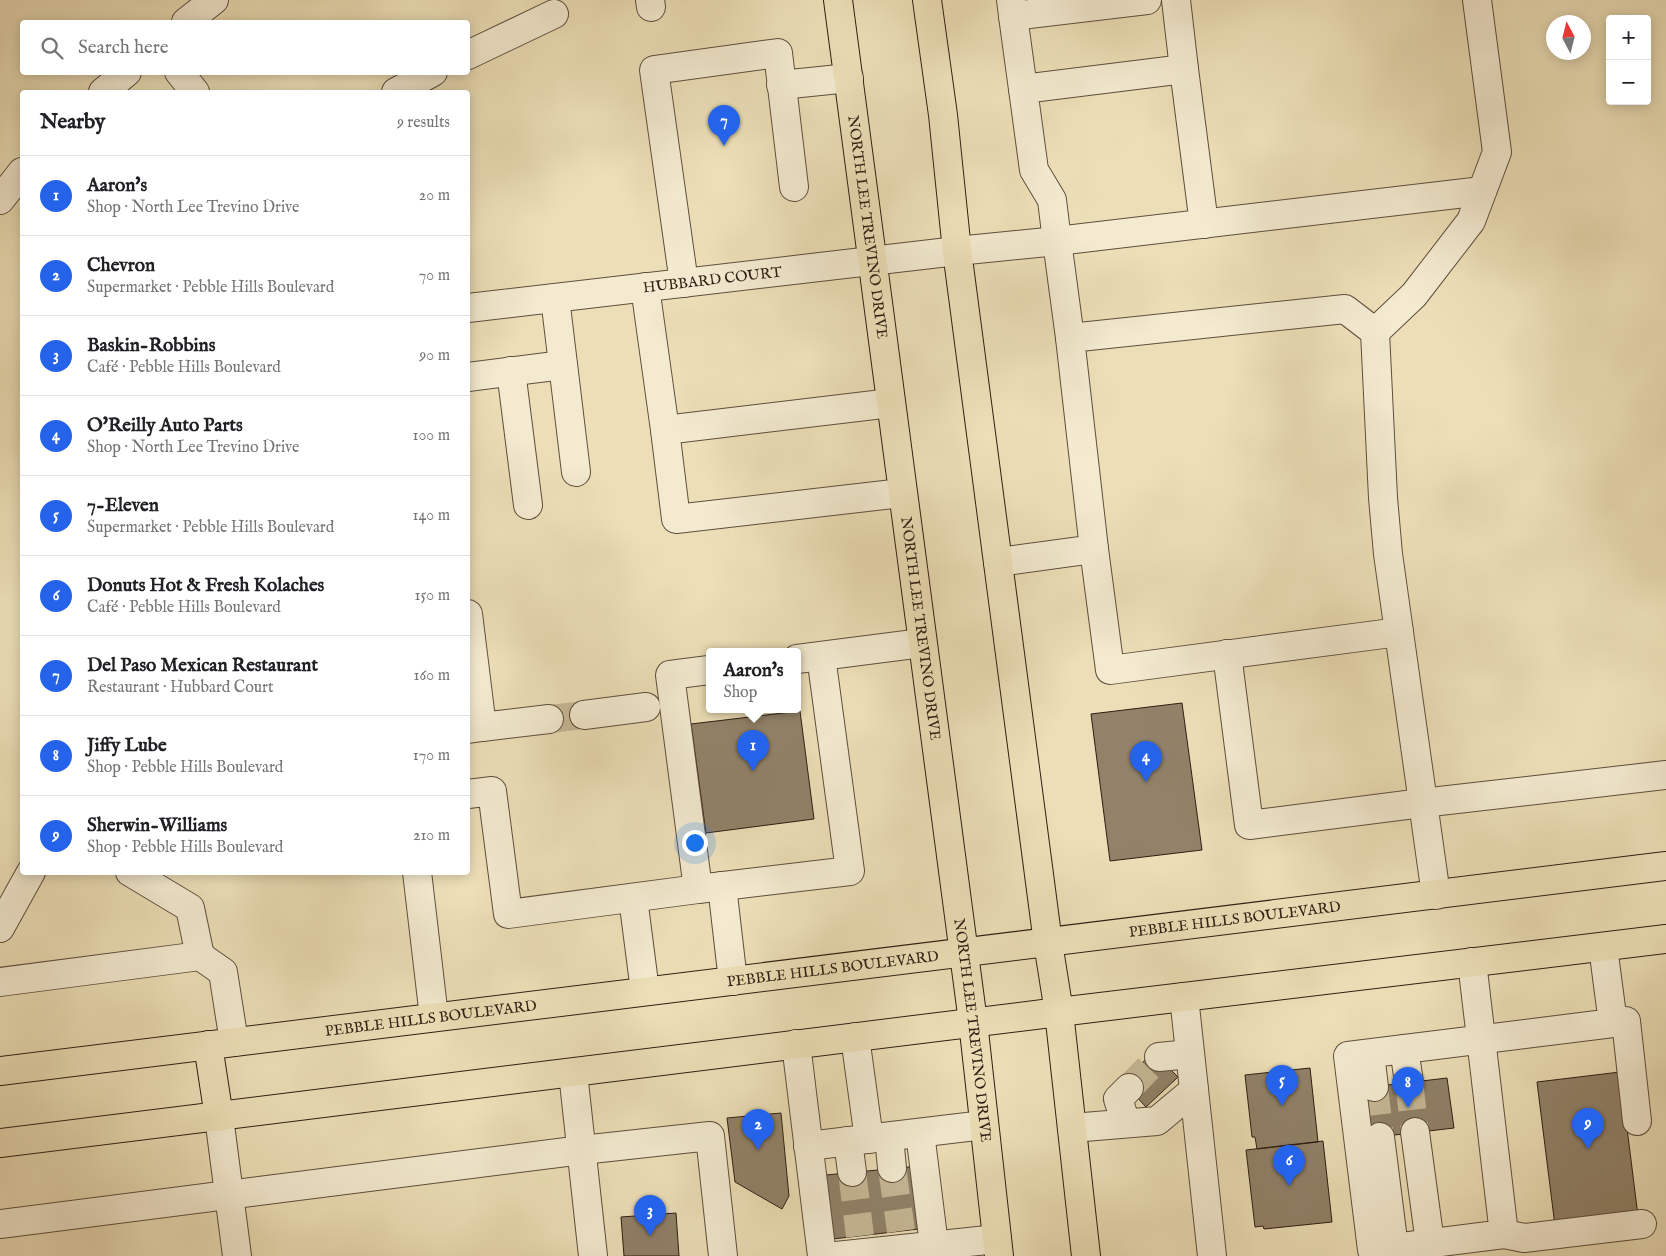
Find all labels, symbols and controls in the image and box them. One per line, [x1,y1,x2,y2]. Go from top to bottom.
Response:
north arrow [1546,15,1591,60]
map controls [1606,15,1651,105]
button: + [1606,15,1651,60]
search box [20,20,470,75]
icon: search [38,34,66,62]
text: Search here [78,36,169,60]
button: − [1606,60,1651,105]
pin: 7 [708,105,740,146]
text: Nearby [40,109,105,136]
text: 9 results [397,113,450,133]
street label: NORTH LEE TREVINO DRIVE [843,114,892,340]
text: Aaron's [87,174,147,198]
text: 1 [53,186,59,206]
text: 20 m [419,186,450,206]
text: Shop · North Lee Trevino Drive [87,198,299,218]
text: Chevron [87,254,155,278]
street label: HUBBARD COURT [642,262,783,298]
text: 2 [52,266,60,286]
text: 70 m [419,266,450,286]
text: Supermarket · Pebble Hills Boulevard [87,278,334,298]
text: Baskin-Robbins [87,334,215,358]
text: 3 [53,346,59,366]
text: 90 m [419,346,450,366]
text: Café · Pebble Hills Boulevard [87,358,281,378]
text: O'Reilly Auto Parts [87,414,243,438]
text: 4 [52,426,60,446]
text: 100 m [413,426,450,446]
text: Shop · North Lee Trevino Drive [87,438,299,458]
text: 7-Eleven [87,494,159,518]
text: 5 [53,506,59,526]
text: 140 m [412,506,450,526]
street label: NORTH LEE TREVINO DRIVE [896,516,945,742]
text: Supermarket · Pebble Hills Boulevard [87,518,334,538]
text: Donuts Hot & Fresh Kolaches [87,574,324,598]
text: 6 [53,586,59,606]
text: 150 m [415,586,450,606]
text: Café · Pebble Hills Boulevard [87,598,281,618]
popup [706,648,801,713]
text: Del Paso Mexican Restaurant [87,654,318,678]
text: Aaron's [723,659,784,683]
text: 7 [52,666,60,686]
text: 160 m [414,666,450,686]
text: Restaurant · Hubbard Court [87,678,273,698]
text: Shop [723,683,757,703]
pin: 1 [737,730,769,771]
text: Jiffy Lube [87,734,167,758]
pin: 4 [1130,741,1162,782]
text: 8 [53,746,59,766]
text: 170 m [413,746,450,766]
text: Shop · Pebble Hills Boulevard [87,758,283,778]
text: Sherwin-Williams [87,814,227,838]
text: 9 [53,826,59,846]
text: 210 m [413,826,450,846]
your location [682,830,708,856]
text: Shop · Pebble Hills Boulevard [87,838,283,858]
street label: PEBBLE HILLS BOULEVARD [1128,897,1342,942]
street label: NORTH LEE TREVINO DRIVE [949,917,995,1143]
street label: PEBBLE HILLS BOULEVARD [726,947,940,991]
street label: PEBBLE HILLS BOULEVARD [324,996,538,1041]
pin: 5 [1266,1065,1298,1106]
pin: 8 [1392,1067,1424,1108]
pin: 9 [1572,1108,1604,1149]
pin: 2 [742,1109,774,1150]
pin: 6 [1273,1145,1305,1186]
pin: 3 [634,1195,666,1236]

